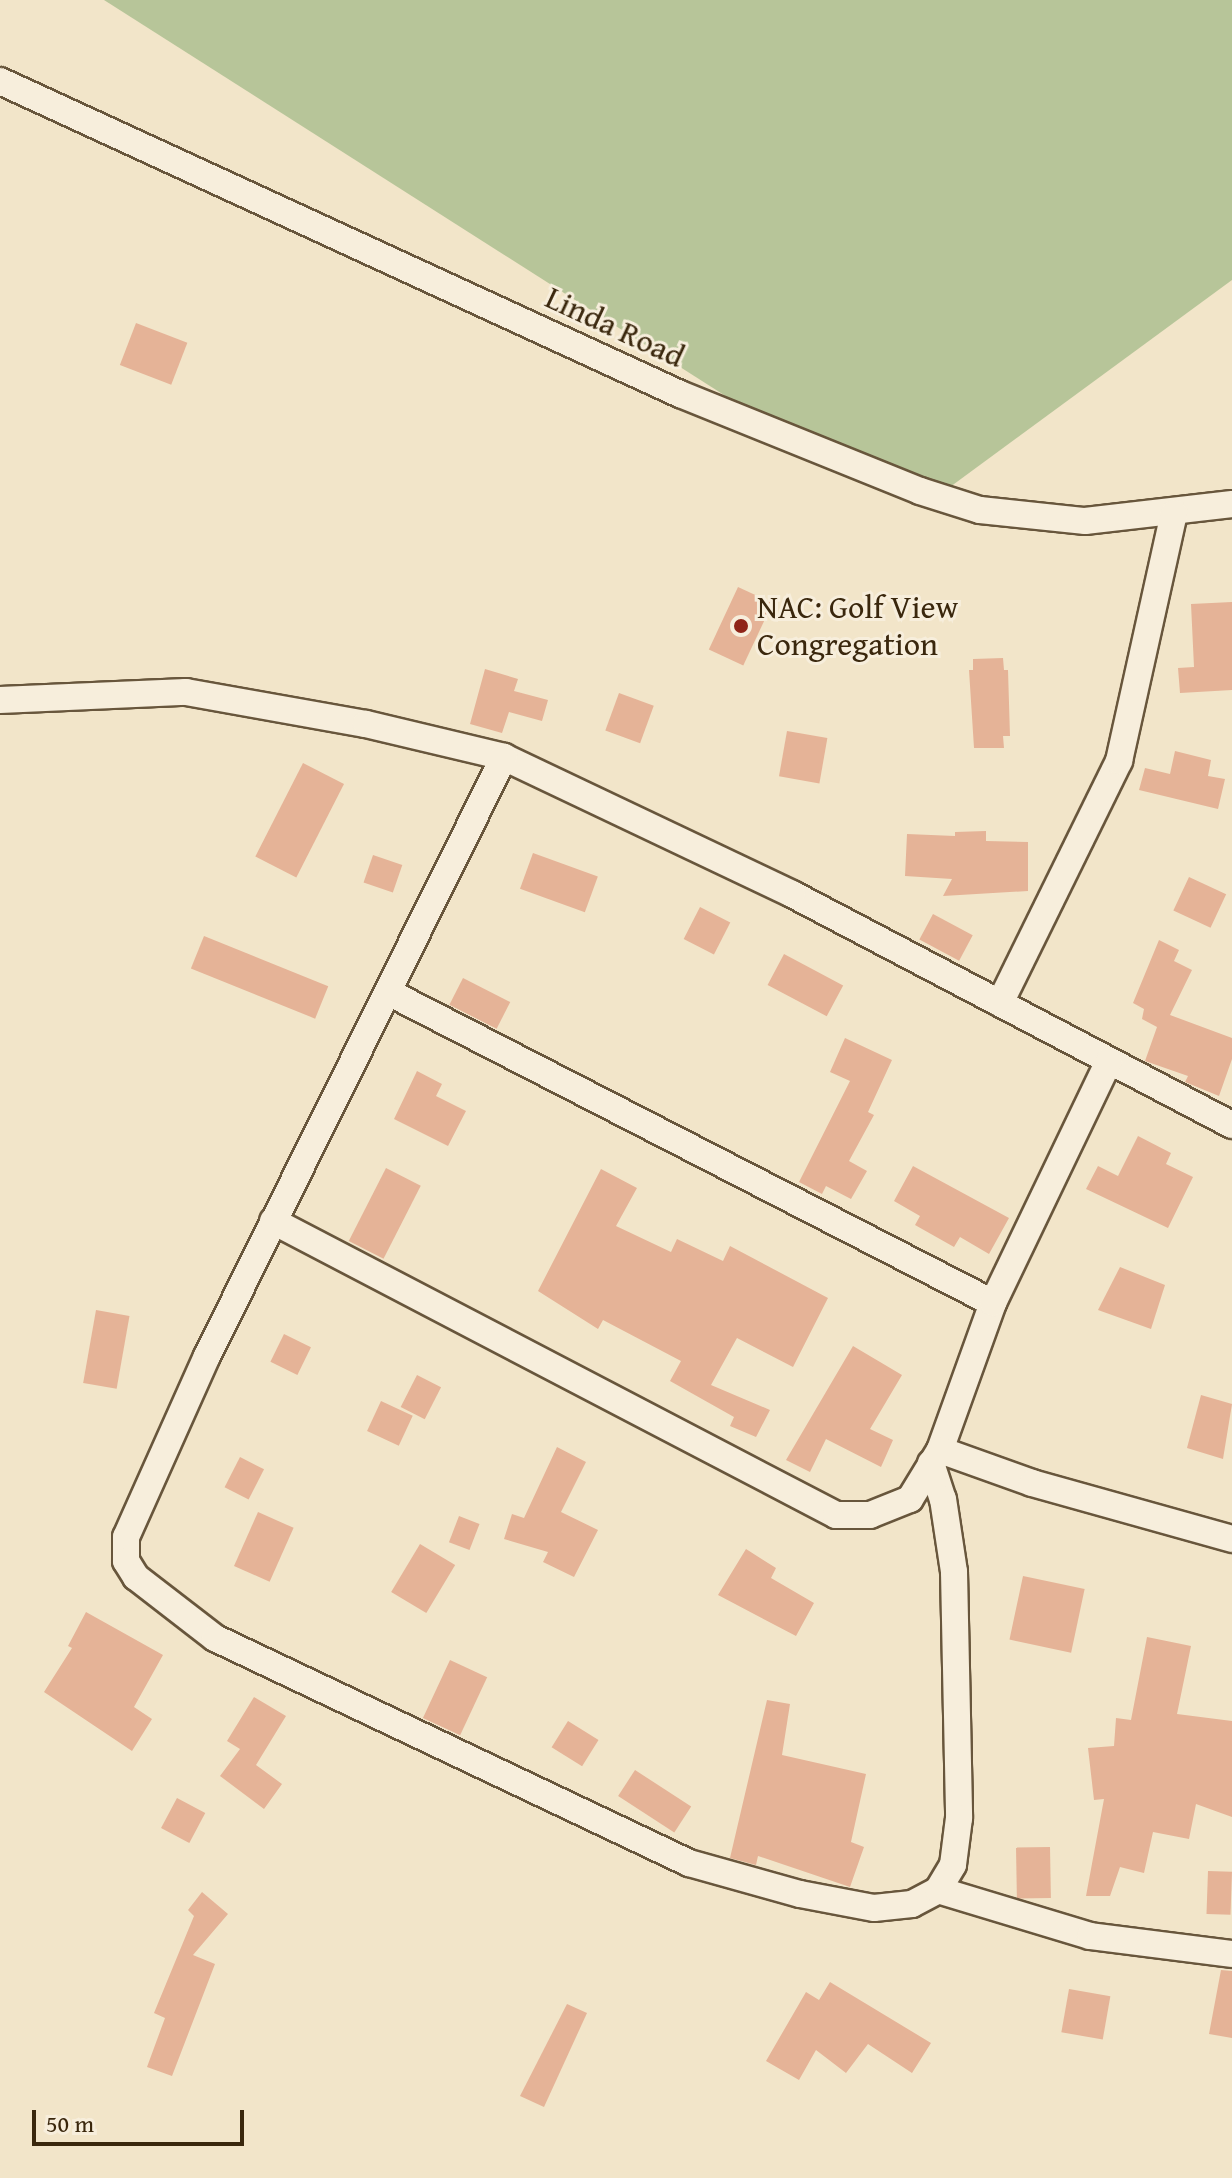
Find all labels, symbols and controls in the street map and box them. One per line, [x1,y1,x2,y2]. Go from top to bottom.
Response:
street label: Linda Road [539,278,691,376]
place label: NAC: Golf View Congregation [757,589,958,664]
marker: NAC: Golf View Congregation [732,617,750,635]
scale bar [36,2094,248,2144]
text: 50 m [46,2106,94,2141]

